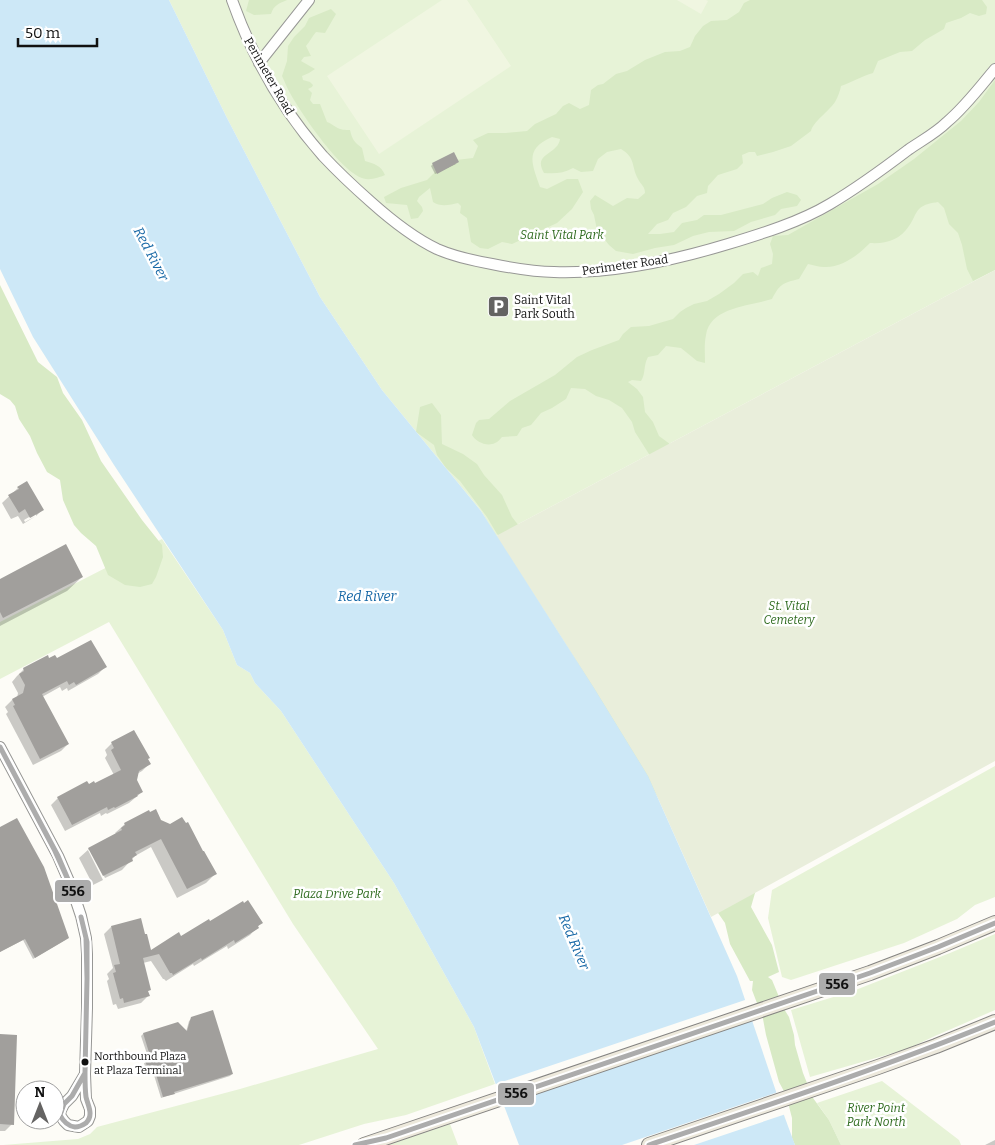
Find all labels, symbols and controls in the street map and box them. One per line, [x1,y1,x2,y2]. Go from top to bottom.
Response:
scale bar [18,15,96,47]
text: 50 m [25,24,61,42]
street label: Perimeter Road [241,35,297,117]
water label: Red River [130,224,173,285]
park label: Saint Vital Park [520,228,604,242]
street label: Perimeter Road [581,252,669,278]
place label: Saint Vital Park South [514,293,575,321]
parking icon: Saint Vital Park South [486,295,510,319]
water label: Red River [338,588,398,605]
park label: St. Vital Cemetery [763,599,816,627]
line badge: 556 [54,879,92,903]
text: 556 [61,883,85,900]
park label: Plaza Drive Park [293,887,381,901]
water label: Red River [555,912,594,974]
line badge: 556 [818,972,856,996]
text: 556 [825,976,849,993]
place label: Northbound Plaza at Plaza Terminal [94,1050,186,1077]
marker: Northbound Plaza at Plaza Terminal [80,1057,90,1067]
north arrow [15,1080,65,1130]
line badge: 556 [497,1082,535,1106]
text: N [35,1084,46,1101]
text: 556 [504,1085,528,1102]
park label: River Point Park North [846,1101,906,1129]

